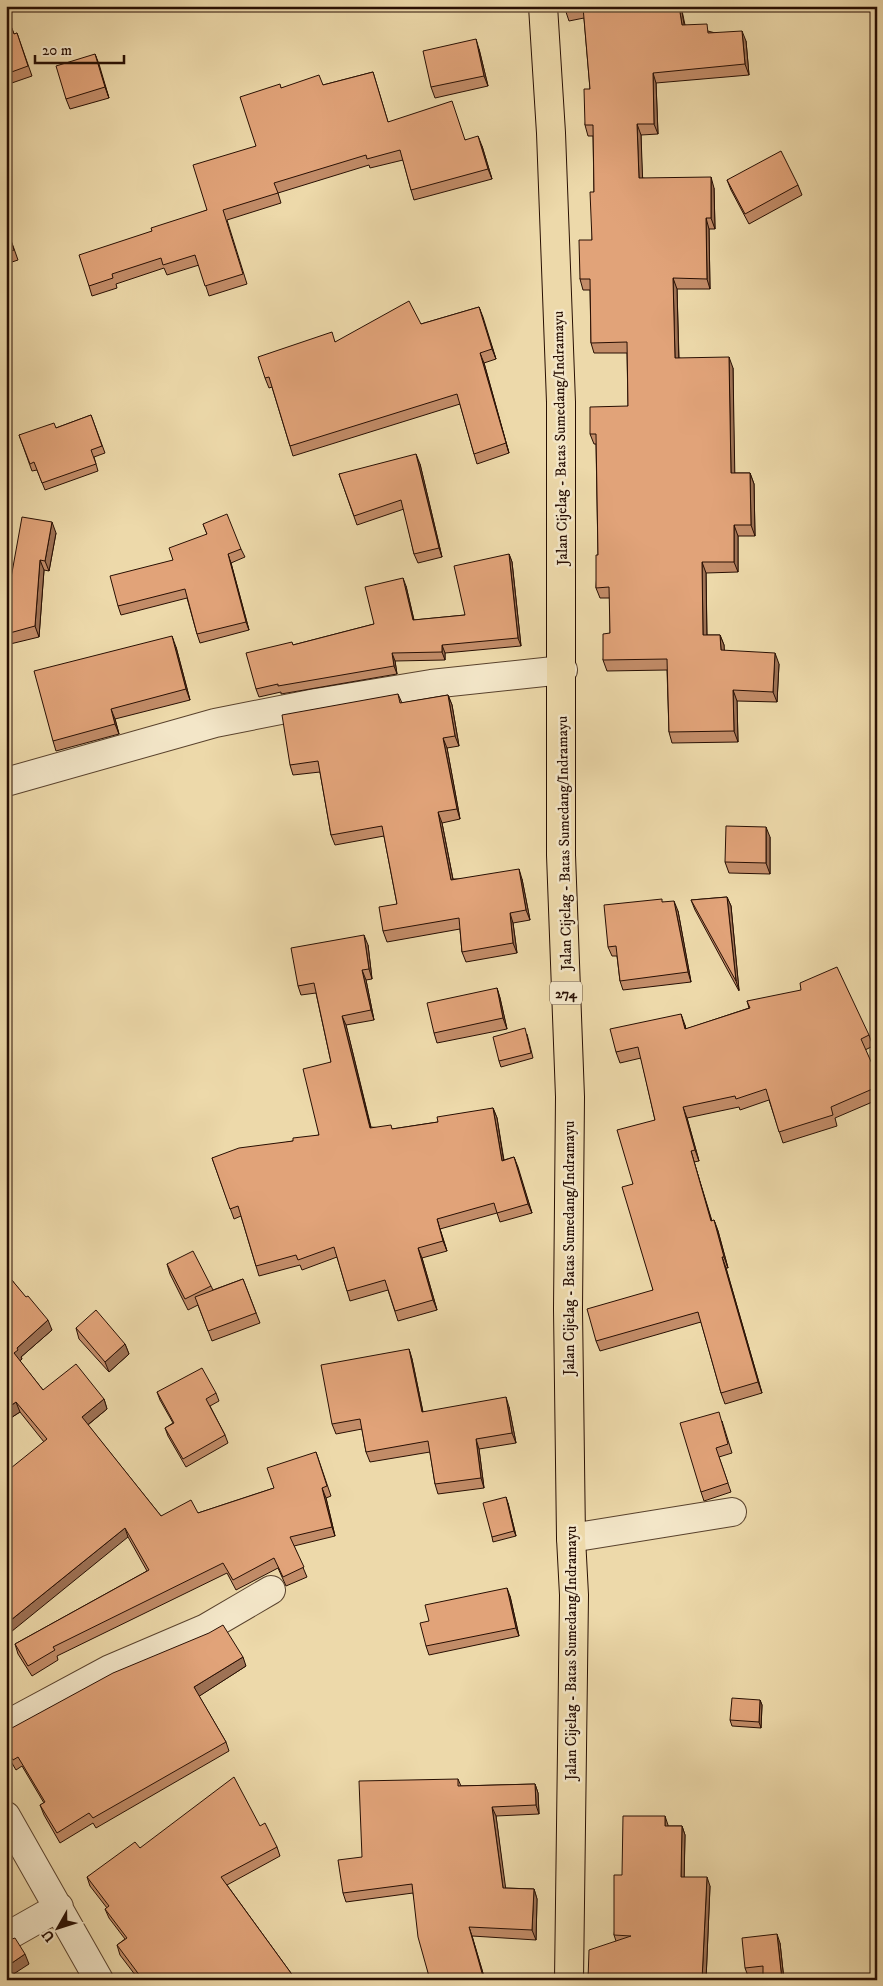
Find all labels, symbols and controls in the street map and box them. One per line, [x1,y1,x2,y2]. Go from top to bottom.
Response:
scale bar [35,32,124,64]
text: 20 m [42,41,72,60]
street label: Jalan Cijelag - Batas Sumedang/Indramayu [549,311,572,567]
street label: Jalan Cijelag - Batas Sumedang/Indramayu [553,716,576,972]
road number: 274 [550,981,582,1004]
street label: Jalan Cijelag - Batas Sumedang/Indramayu [560,1121,579,1377]
street label: Jalan Cijelag - Batas Sumedang/Indramayu [562,1526,581,1782]
north arrow [32,1904,82,1954]
text: U [38,1926,59,1945]

